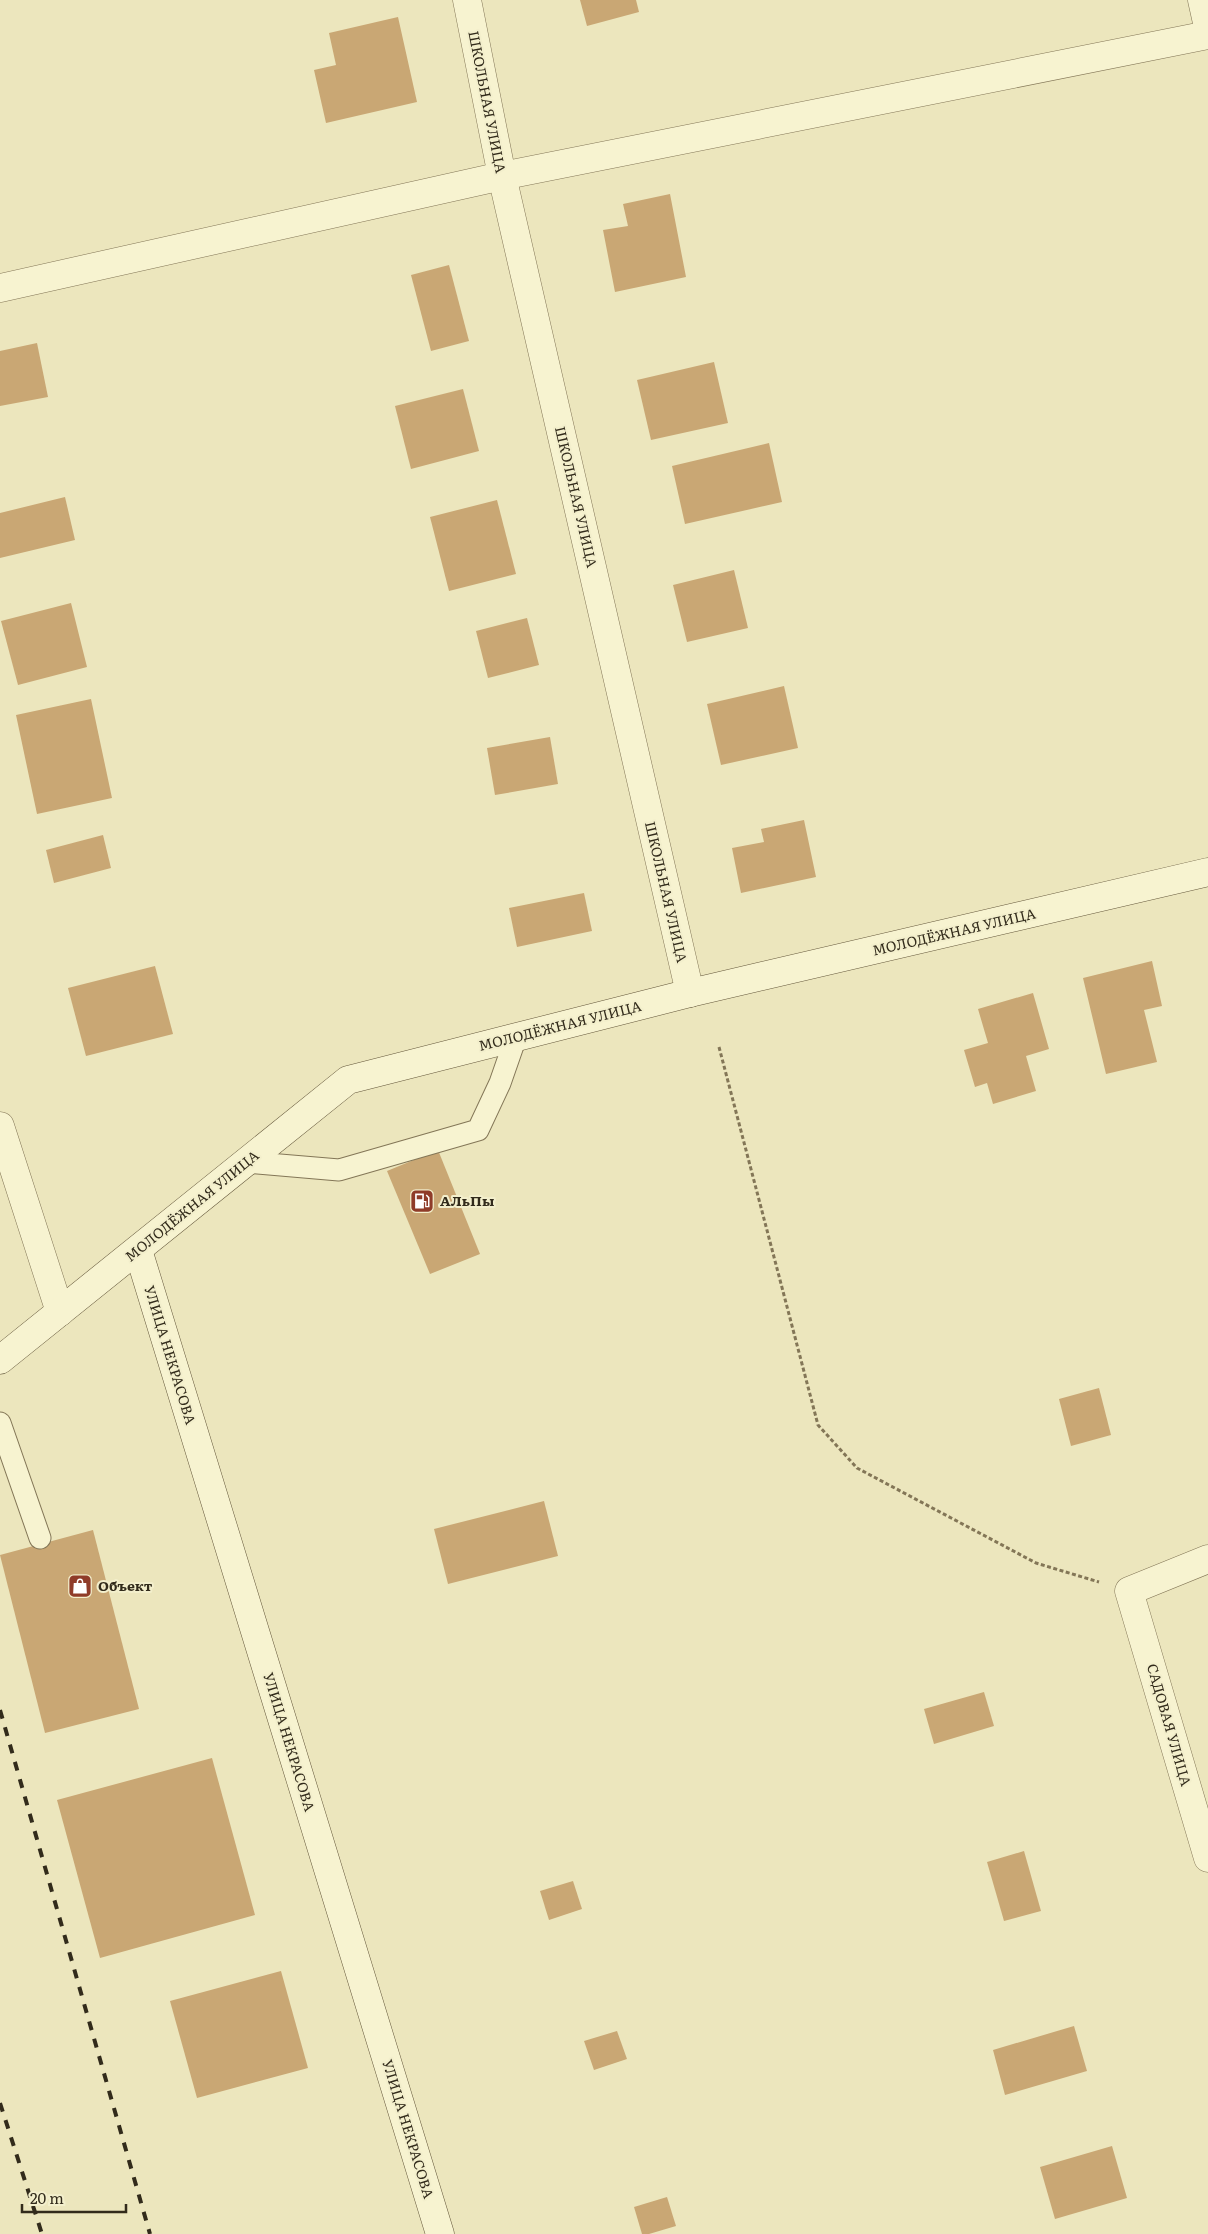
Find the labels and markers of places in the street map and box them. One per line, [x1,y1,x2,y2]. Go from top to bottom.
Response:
fuel station icon: АЛьПы [409,1188,435,1214]
place label: АЛьПы [440,1190,494,1210]
shop icon: Объект [67,1573,93,1599]
place label: Объект [98,1575,153,1595]

